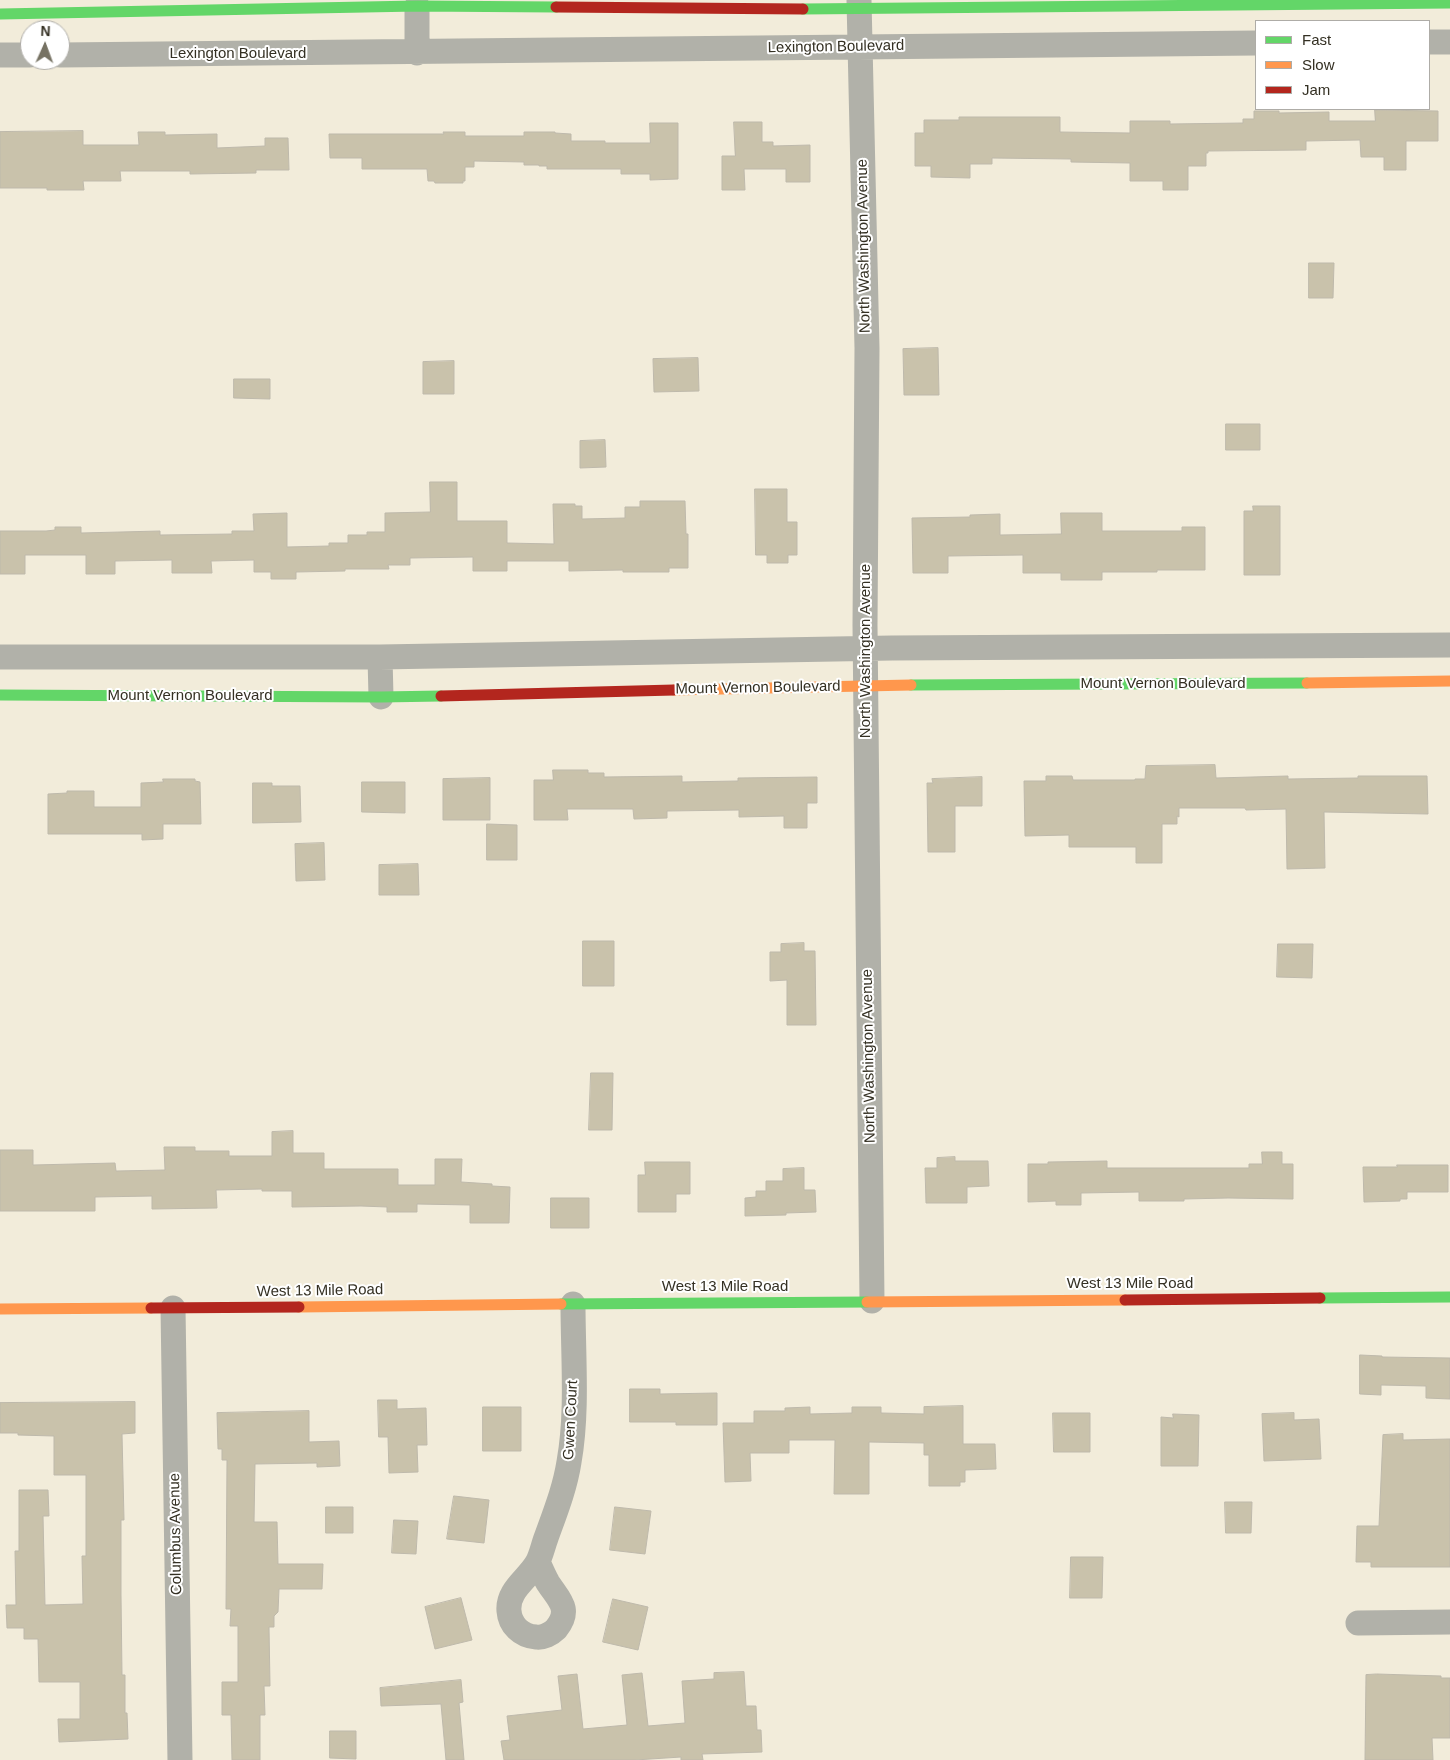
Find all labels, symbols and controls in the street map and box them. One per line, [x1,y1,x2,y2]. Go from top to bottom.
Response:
north arrow [20,20,70,70]
legend [1255,20,1430,110]
text: N [40,23,51,39]
text: Fast [1302,31,1331,48]
street label: Lexington Boulevard [767,37,905,57]
street label: Lexington Boulevard [170,45,306,63]
text: Slow [1302,56,1335,73]
text: Jam [1302,81,1330,98]
street label: North Washington Avenue [853,159,875,333]
street label: North Washington Avenue [857,564,875,738]
street label: Mount Vernon Boulevard [1080,675,1246,693]
street label: Mount Vernon Boulevard [675,678,841,698]
street label: Mount Vernon Boulevard [107,687,273,705]
street label: North Washington Avenue [858,969,880,1143]
street label: West 13 Mile Road [1067,1275,1193,1293]
street label: West 13 Mile Road [662,1278,788,1296]
street label: West 13 Mile Road [257,1281,383,1301]
street label: Gwen Court [560,1380,582,1460]
street label: Columbus Avenue [166,1473,186,1595]

